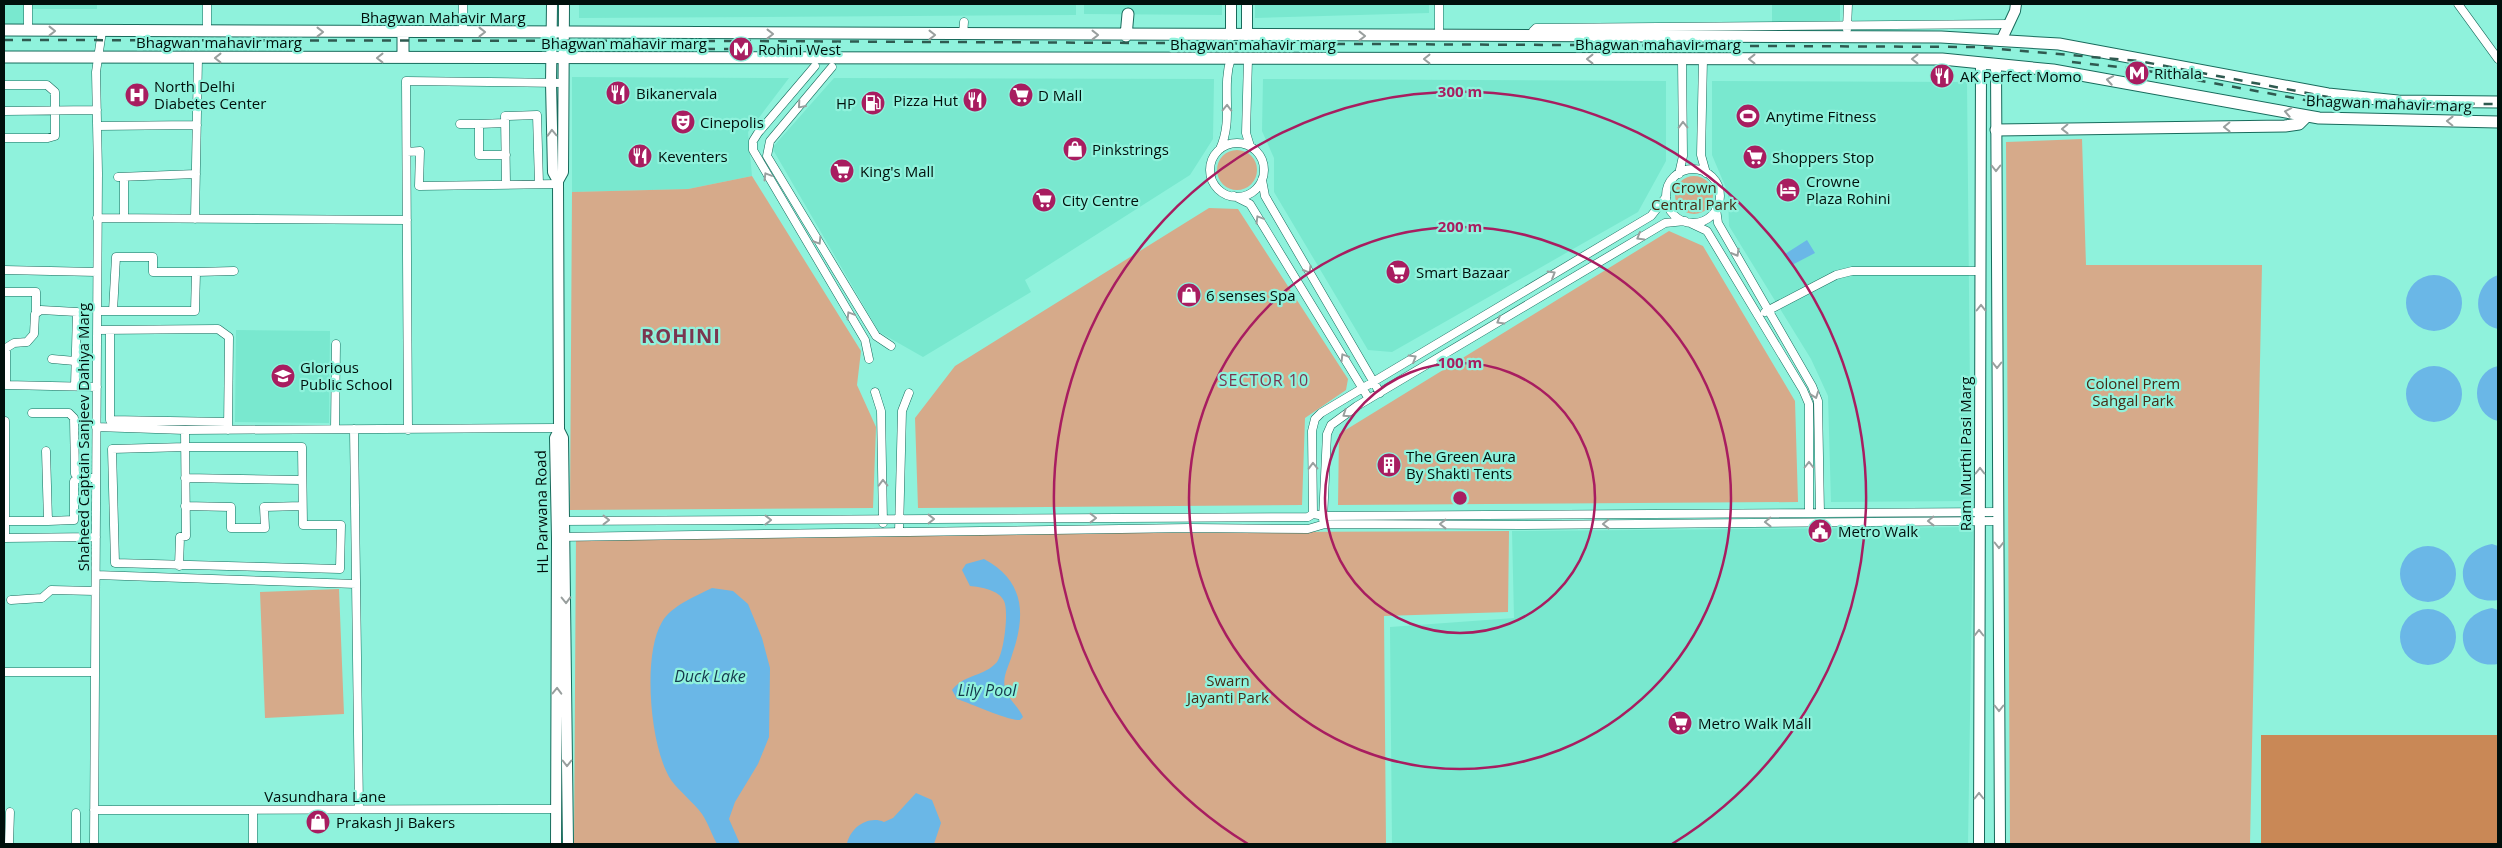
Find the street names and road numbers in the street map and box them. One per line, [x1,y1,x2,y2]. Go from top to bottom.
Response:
street label: Bhagwan Mahavir Marg [360,7,526,27]
street label: Bhagwan mahavir marg [136,32,302,52]
street label: Bhagwan mahavir marg [541,33,707,53]
street label: Bhagwan mahavir marg [1170,34,1336,54]
street label: Bhagwan mahavir marg [1575,34,1741,54]
street label: Bhagwan mahavir marg [2306,90,2472,116]
street label: Shaheed Captain Sanjeev Dahiya Marg [73,303,93,571]
street label: Ram Murthi Pasi Marg [1955,377,1975,531]
street label: HL Parwana Road [530,450,552,574]
street label: Vasundhara Lane [264,786,386,806]

